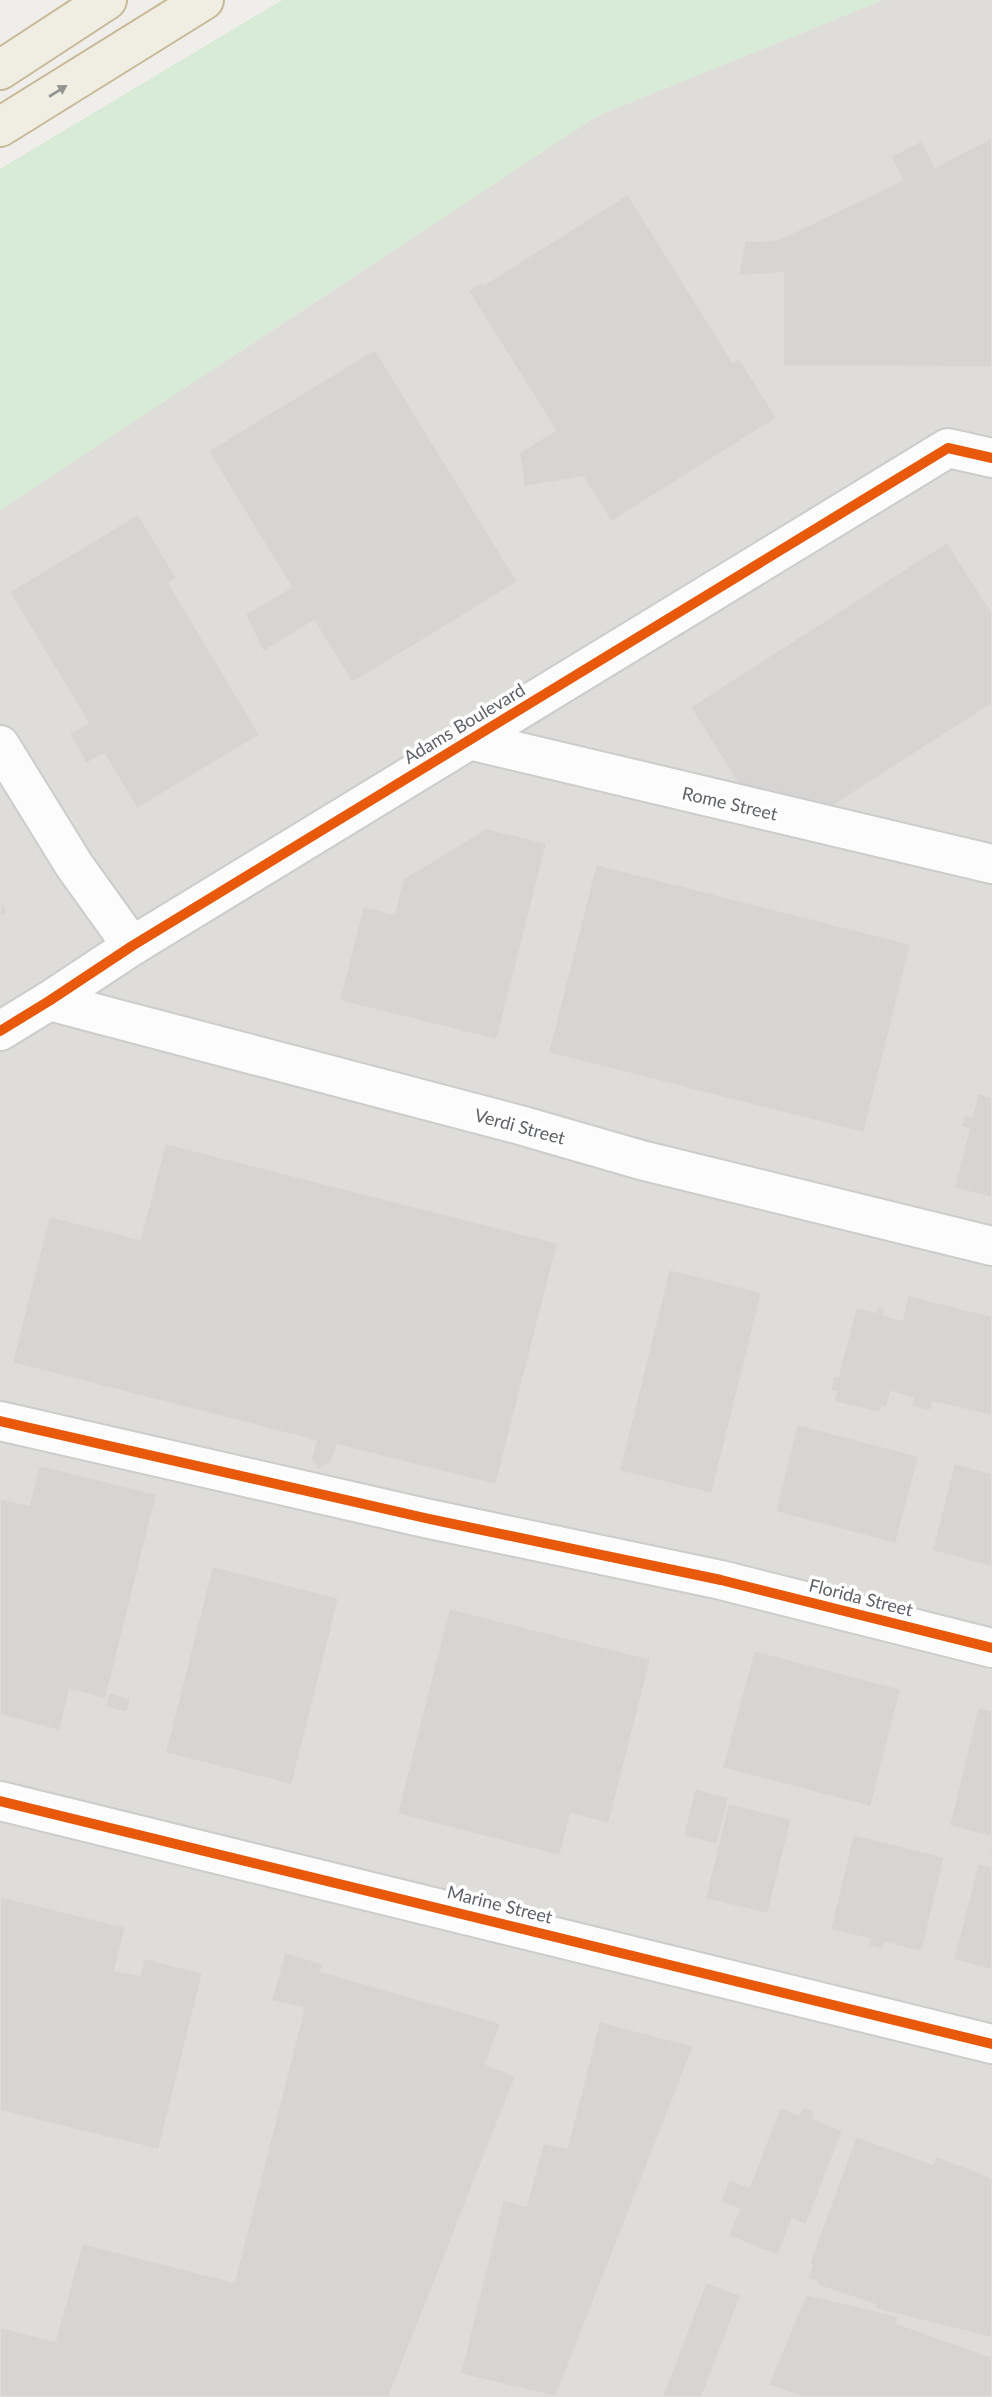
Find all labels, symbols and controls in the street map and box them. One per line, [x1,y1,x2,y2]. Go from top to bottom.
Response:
one-way arrow [48,85,68,98]
street label: Adams Boulevard [399,678,529,768]
street label: Rome Street [680,781,780,825]
street label: Verdi Street [472,1103,568,1149]
street label: Florida Street [807,1573,916,1621]
street label: Marine Street [445,1880,555,1928]

